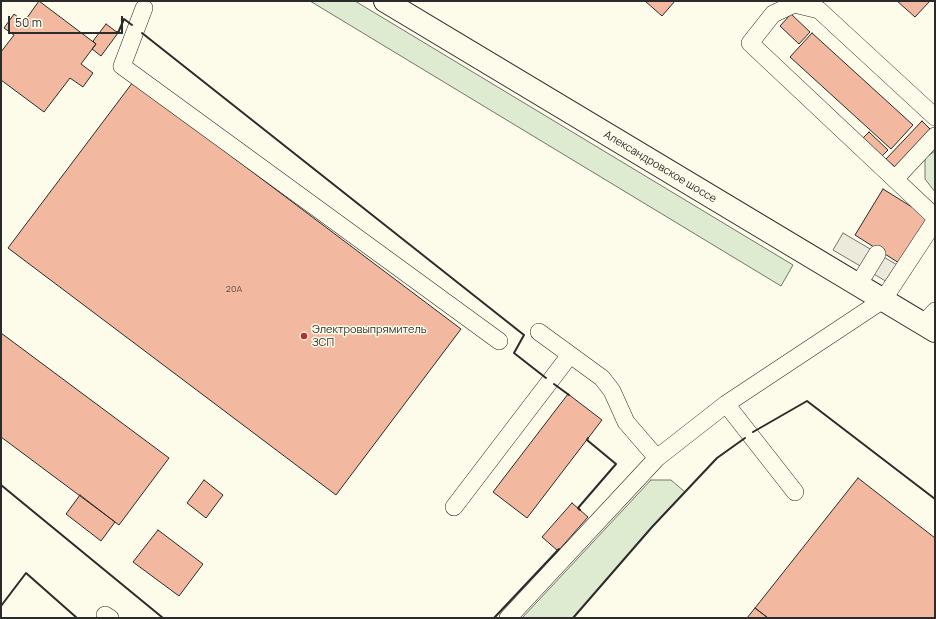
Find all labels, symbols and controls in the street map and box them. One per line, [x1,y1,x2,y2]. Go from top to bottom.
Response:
scale bar [10,8,125,34]
text: 50 m [15,14,42,31]
street label: Александровское шоссе [601,128,719,206]
house number: 20А [226,284,242,294]
place label: Электровыпрямитель ЗСП [312,323,427,349]
marker: Электровыпрямитель ЗСП [299,331,309,341]

